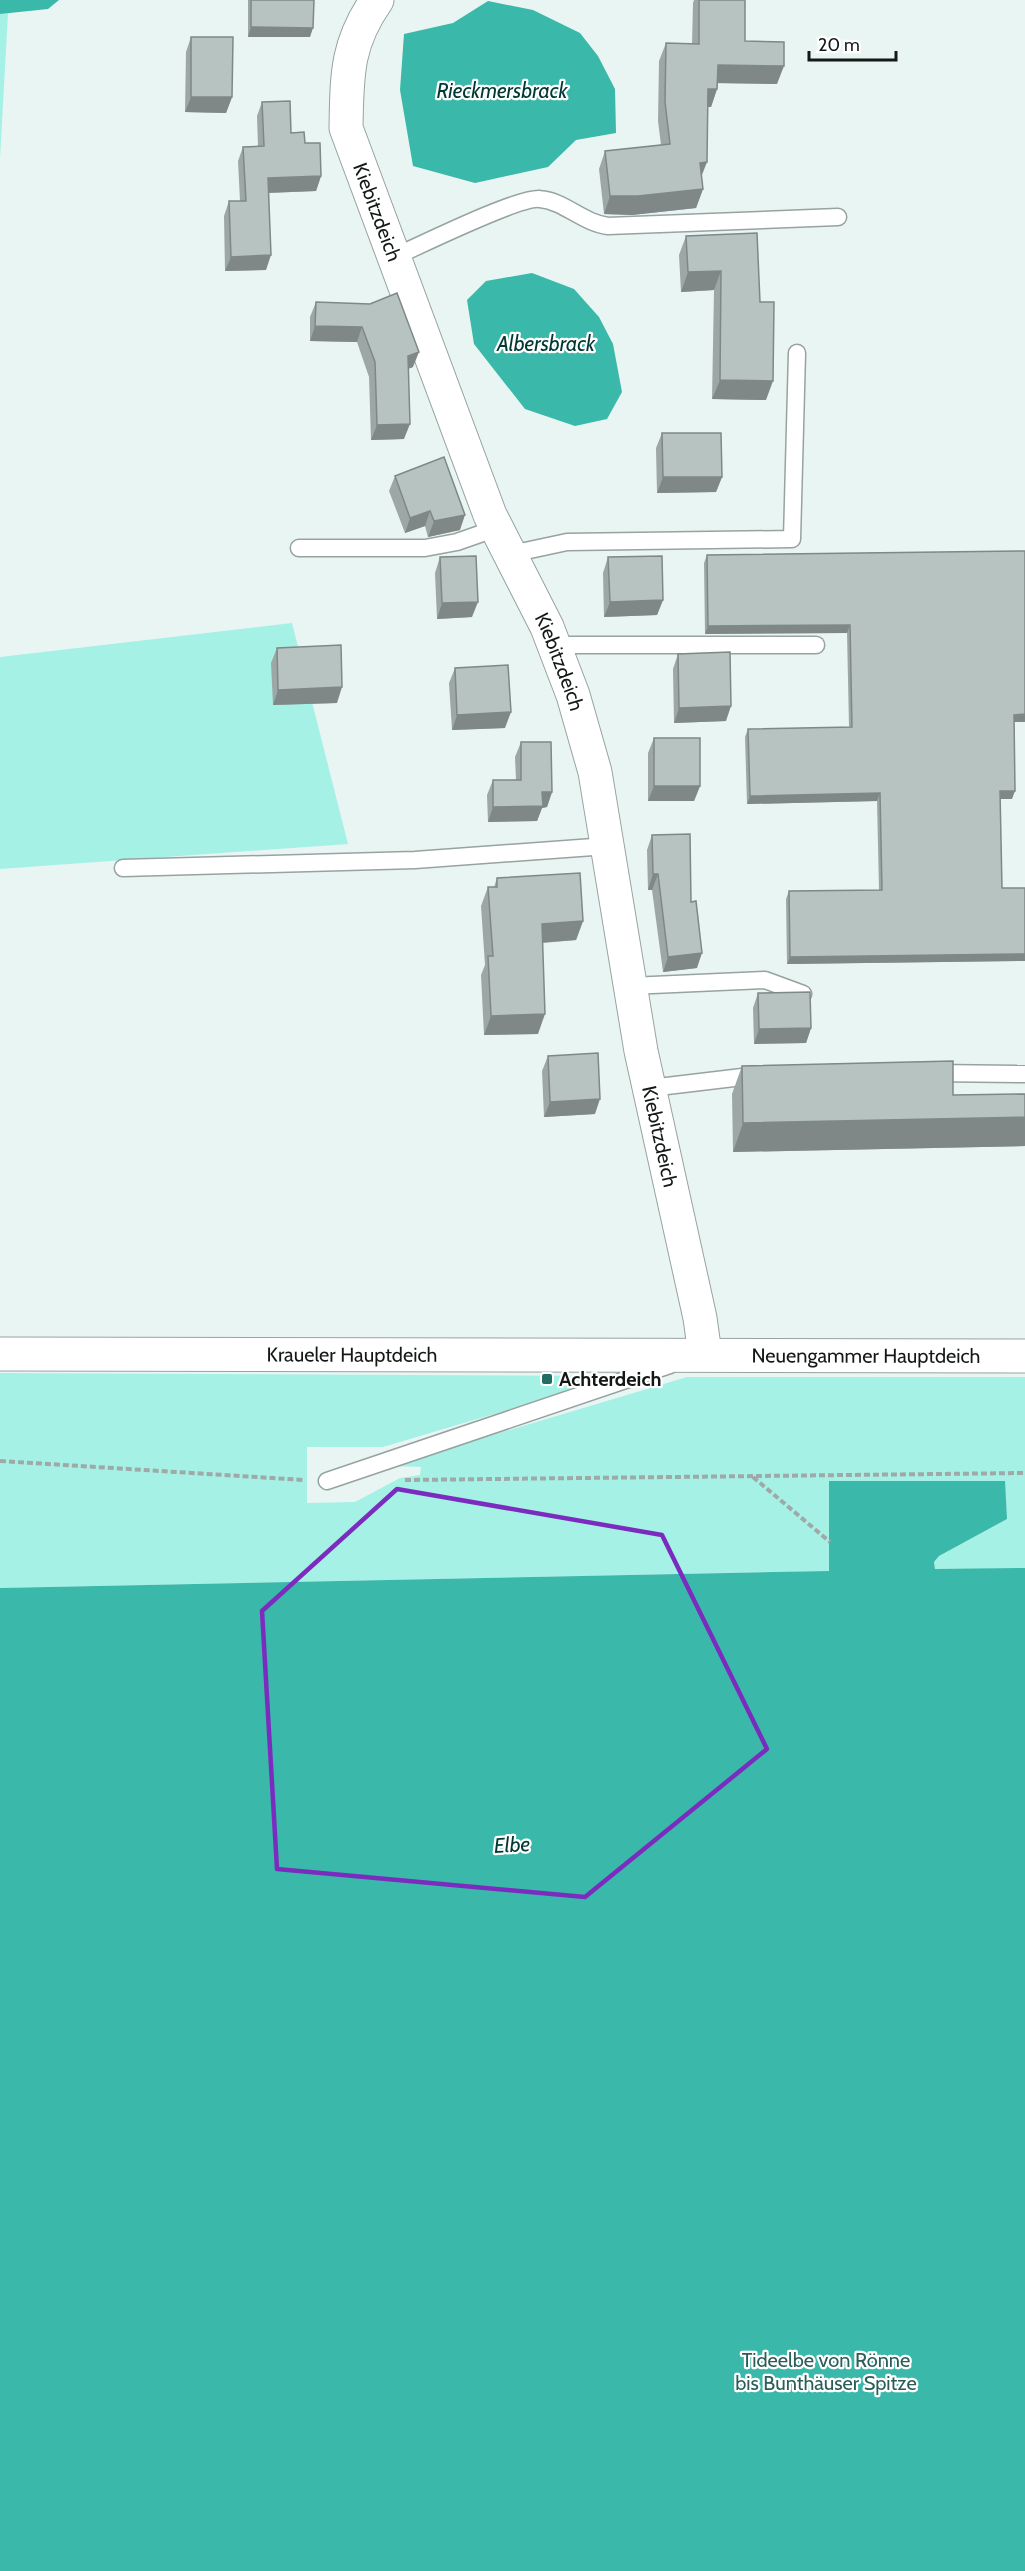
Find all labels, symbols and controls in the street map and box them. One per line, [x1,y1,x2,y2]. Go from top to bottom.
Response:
scale bar [809,24,896,62]
text: 20 m [818,34,860,56]
water label: Rieckmersbrack [437,78,568,103]
street label: Kiebitzdeich [348,160,407,265]
water label: Albersbrack [496,331,596,356]
street label: Kiebitzdeich [530,609,589,714]
street label: Kiebitzdeich [637,1083,683,1189]
street label: Kraueler Hauptdeich [267,1343,437,1367]
street label: Neuengammer Hauptdeich [751,1343,981,1368]
place label: Achterdeich [559,1367,662,1391]
marker: Achterdeich [540,1372,554,1386]
water label: Elbe [493,1831,531,1858]
park label: Tideelbe von Rönne bis Bunthäuser Spitze [735,2348,917,2395]

